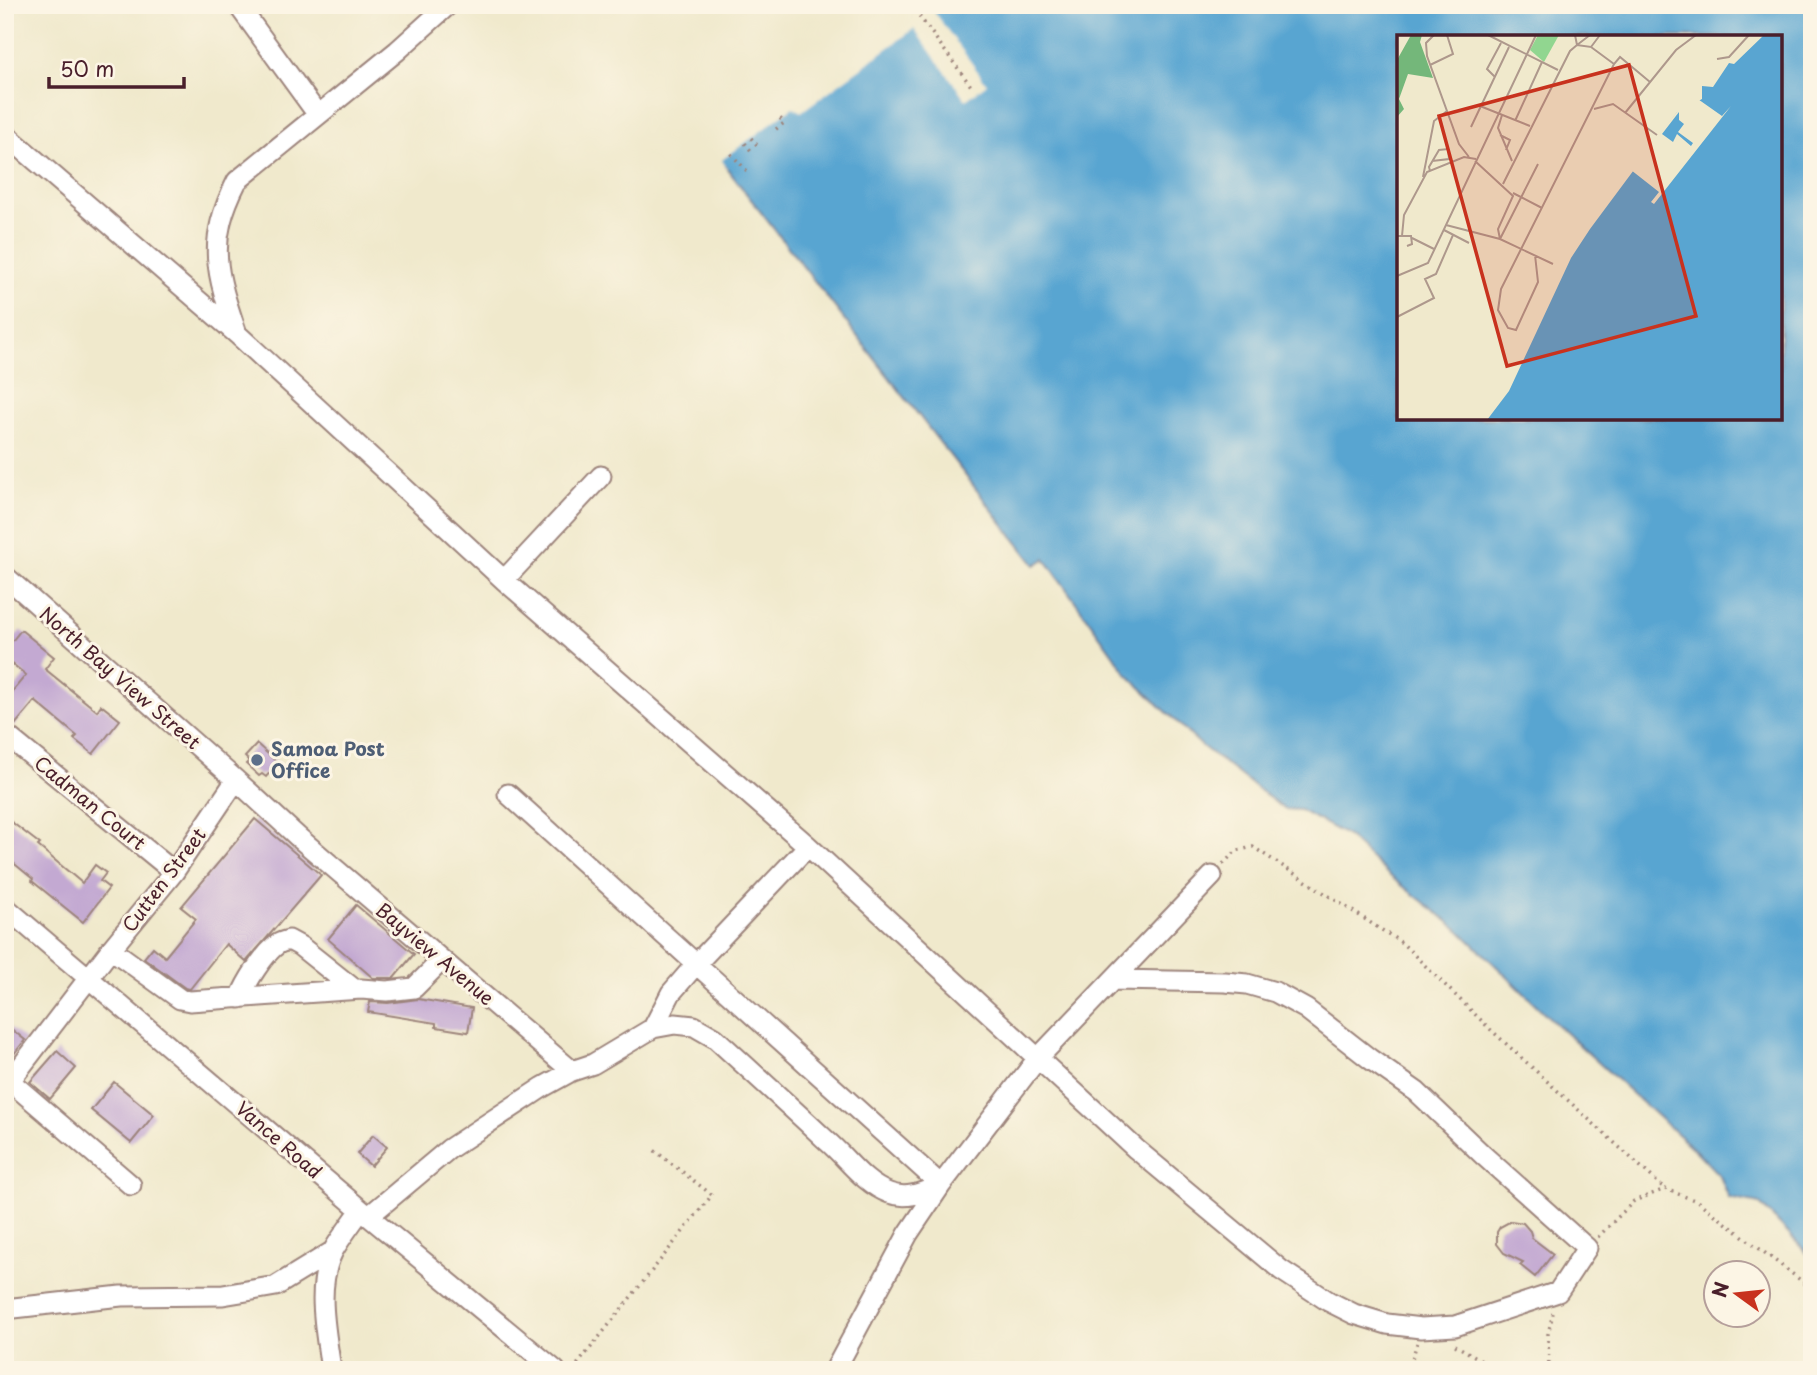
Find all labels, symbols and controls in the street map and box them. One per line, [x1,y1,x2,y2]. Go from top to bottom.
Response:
inset map [1397,35,1782,420]
scale bar [49,46,184,90]
text: 50 m [60,52,114,84]
street label: North Bay View Street [34,599,207,755]
place label: Samoa Post Office [271,734,385,784]
street label: Cadman Court [29,748,153,856]
marker: Samoa Post Office [249,752,265,768]
street label: Cutten Street [115,821,212,937]
street label: Bayview Avenue [370,895,501,1011]
street label: Vance Road [230,1094,329,1185]
north arrow [1702,1260,1772,1330]
text: N [1704,1278,1735,1300]

